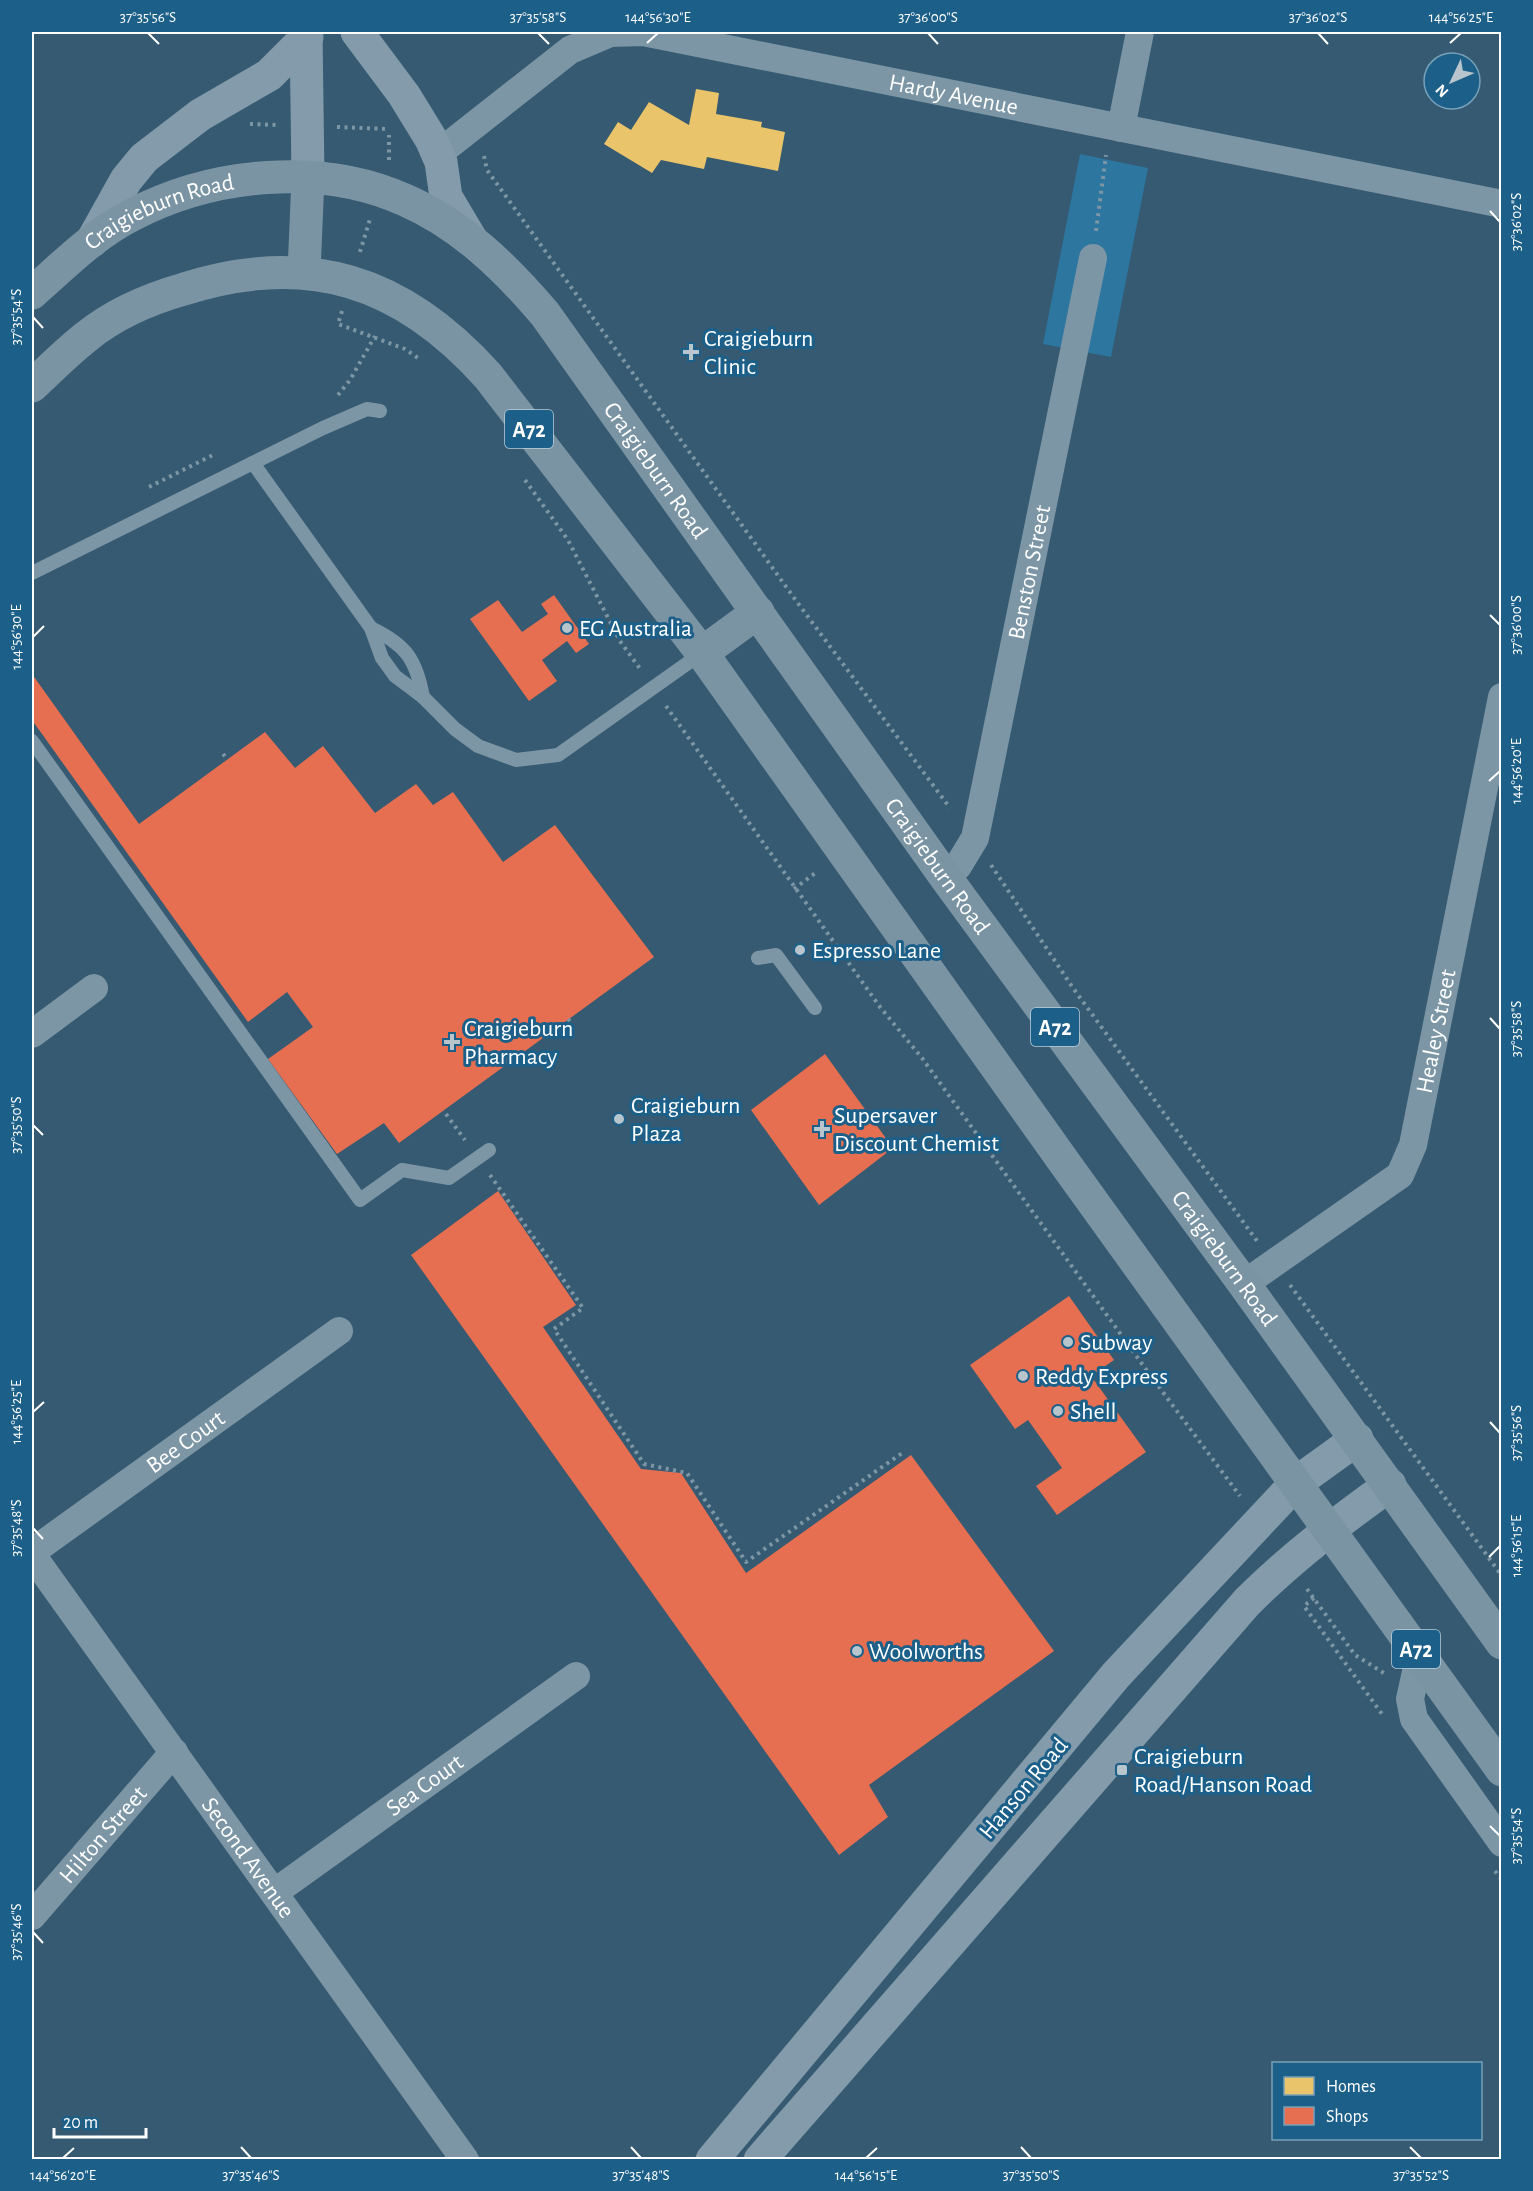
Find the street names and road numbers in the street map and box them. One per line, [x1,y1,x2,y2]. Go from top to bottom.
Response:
street label: Hardy Avenue [887,71,1020,120]
street label: Craigieburn Road [80,171,236,255]
street label: Craigieburn Road [599,398,712,543]
road number: A72 [505,410,553,448]
street label: Benston Street [1005,503,1056,642]
street label: Craigieburn Road [880,794,994,939]
street label: Healey Street [1413,967,1461,1095]
road number: A72 [1031,1008,1079,1046]
street label: Craigieburn Road [1167,1186,1281,1331]
street label: Bee Court [142,1406,230,1478]
road number: A72 [1392,1630,1440,1668]
street label: Hanson Road [975,1734,1073,1844]
street label: Sea Court [382,1750,468,1821]
street label: Hilton Street [55,1782,152,1888]
street label: Second Avenue [197,1794,299,1923]

